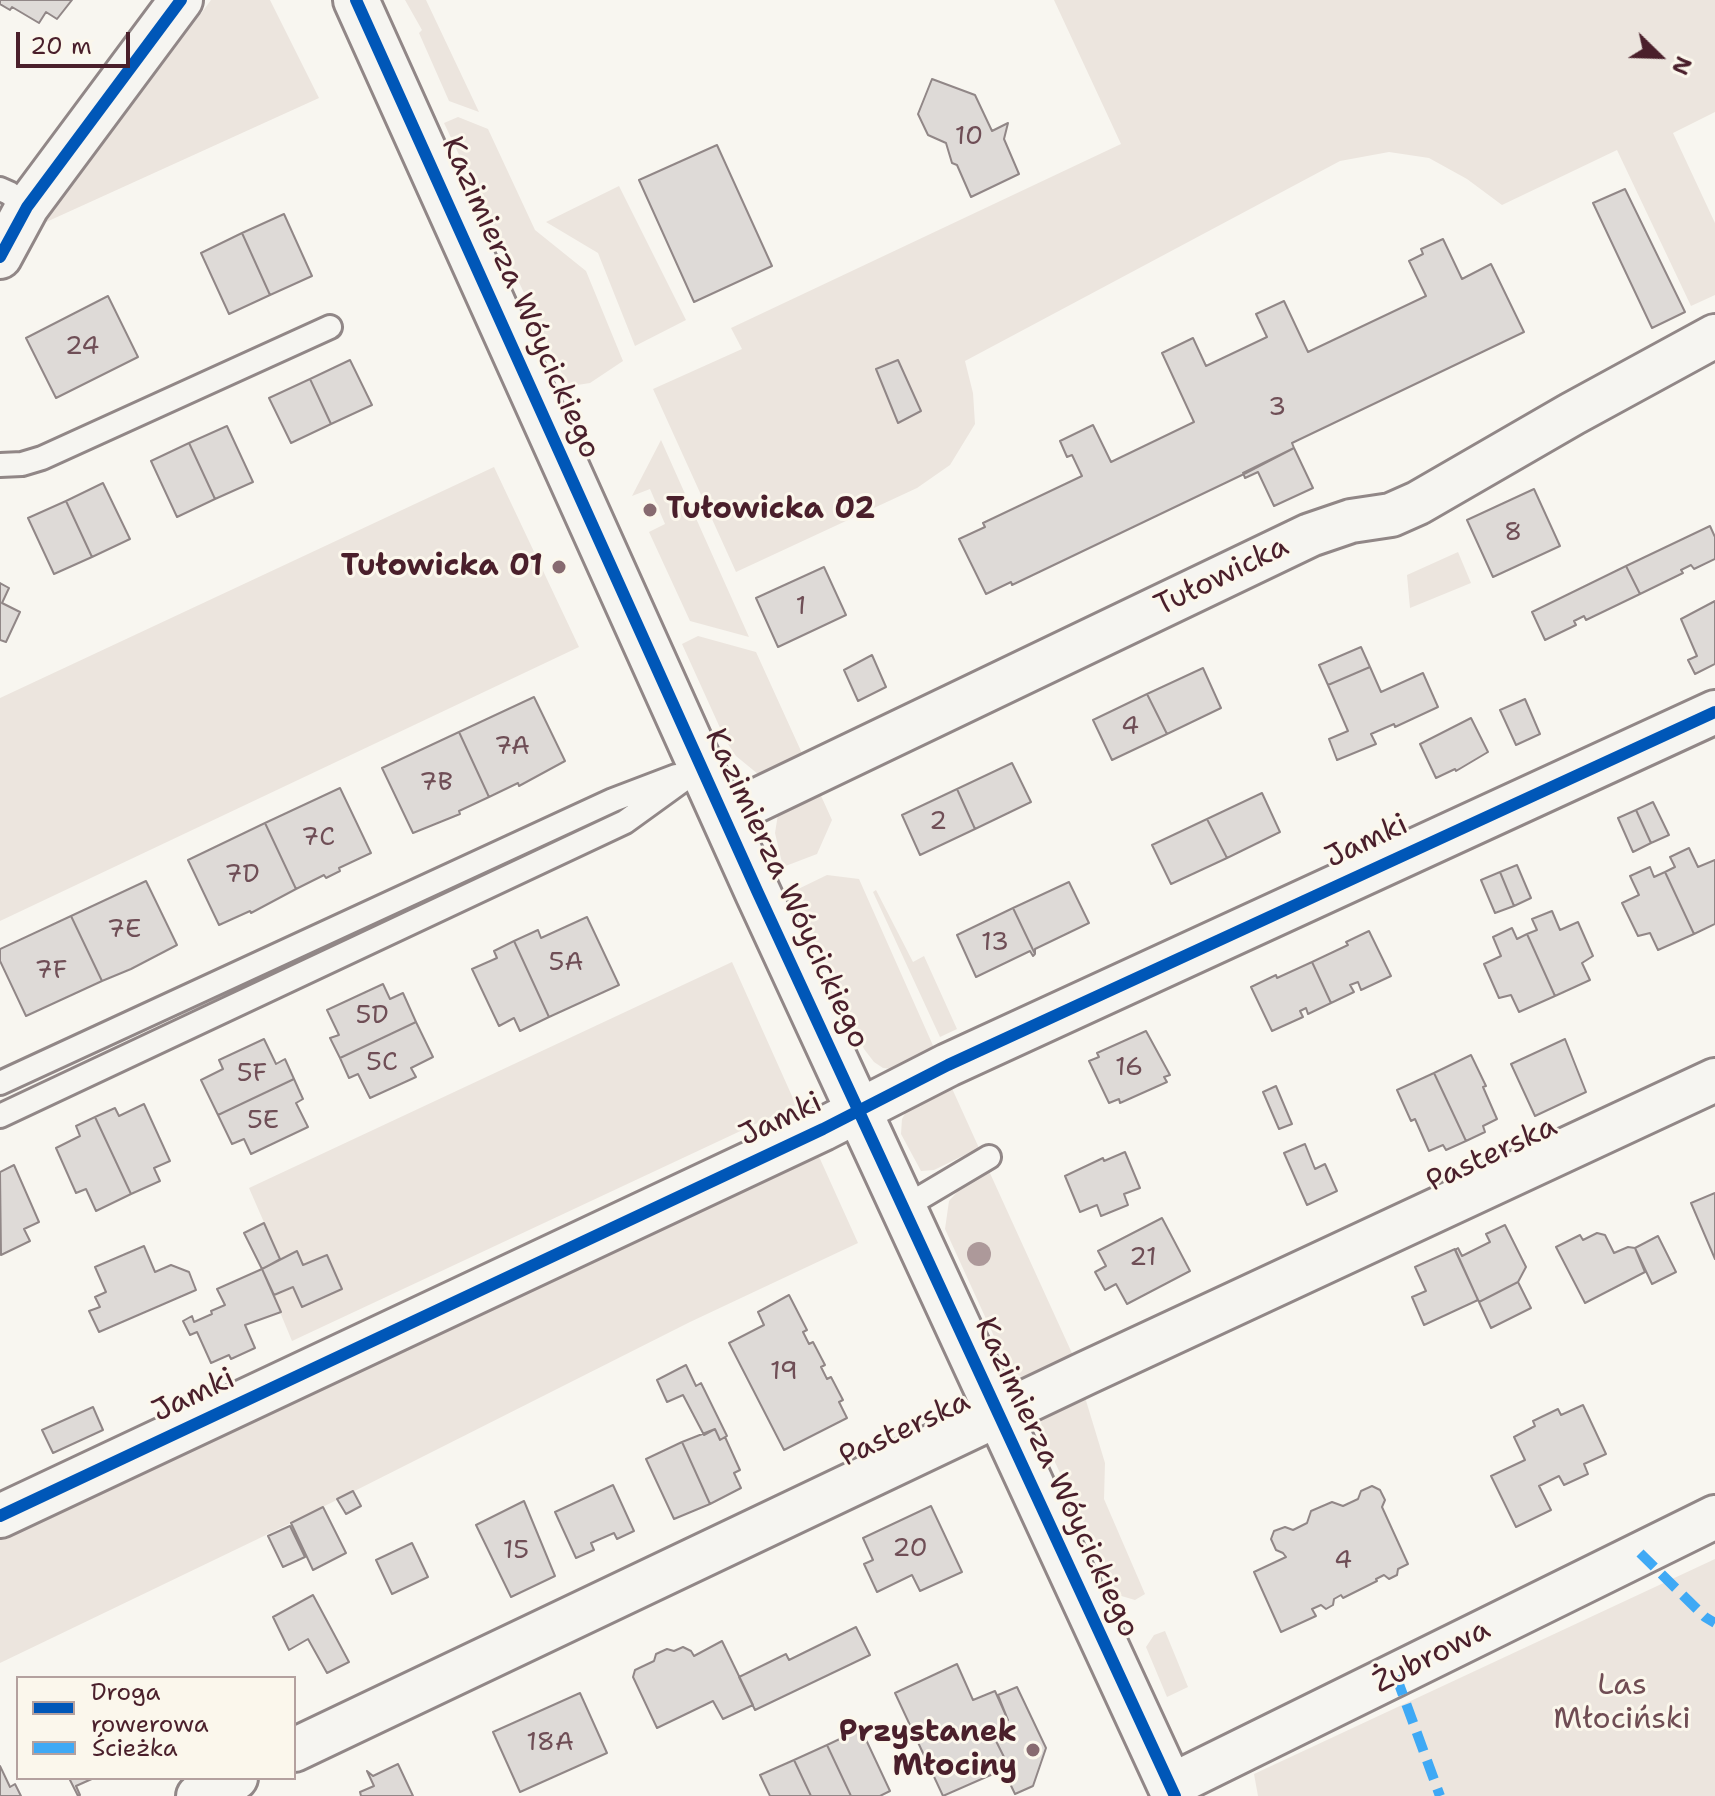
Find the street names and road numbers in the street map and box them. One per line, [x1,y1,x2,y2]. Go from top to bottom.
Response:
street label: Kazimierza Wóycickiego [433,131,607,465]
street label: Tułowicka [1149,529,1295,625]
street label: Kazimierza Wóycickiego [696,723,876,1055]
street label: Jamki [1320,807,1414,877]
street label: Jamki [734,1085,828,1155]
street label: Pasterska [1421,1109,1563,1201]
street label: Kazimierza Wóycickiego [966,1312,1146,1644]
street label: Jamki [147,1361,241,1431]
street label: Pasterska [834,1384,976,1476]
street label: Żubrowa [1368,1612,1496,1702]

